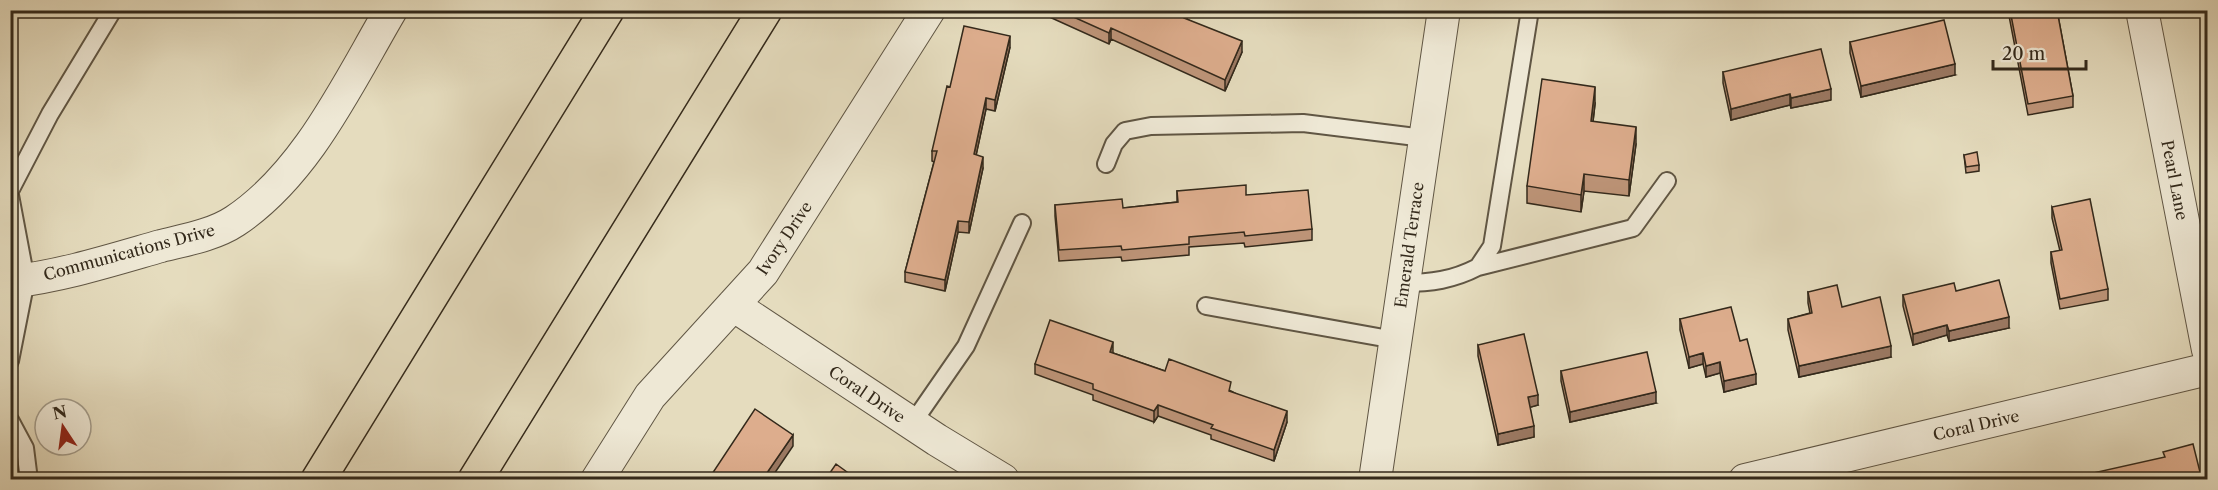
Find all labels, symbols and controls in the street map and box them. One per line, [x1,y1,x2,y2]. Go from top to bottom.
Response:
scale bar [1993,33,2086,71]
text: 20 m [2002,43,2046,65]
street label: Pearl Lane [2157,138,2193,222]
street label: Emerald Terrace [1390,181,1428,309]
street label: Ivory Drive [752,197,816,279]
street label: Communications Drive [41,219,217,285]
street label: Coral Drive [825,361,909,427]
north arrow [33,397,93,457]
text: N [51,401,69,424]
street label: Coral Drive [1931,405,2021,445]

